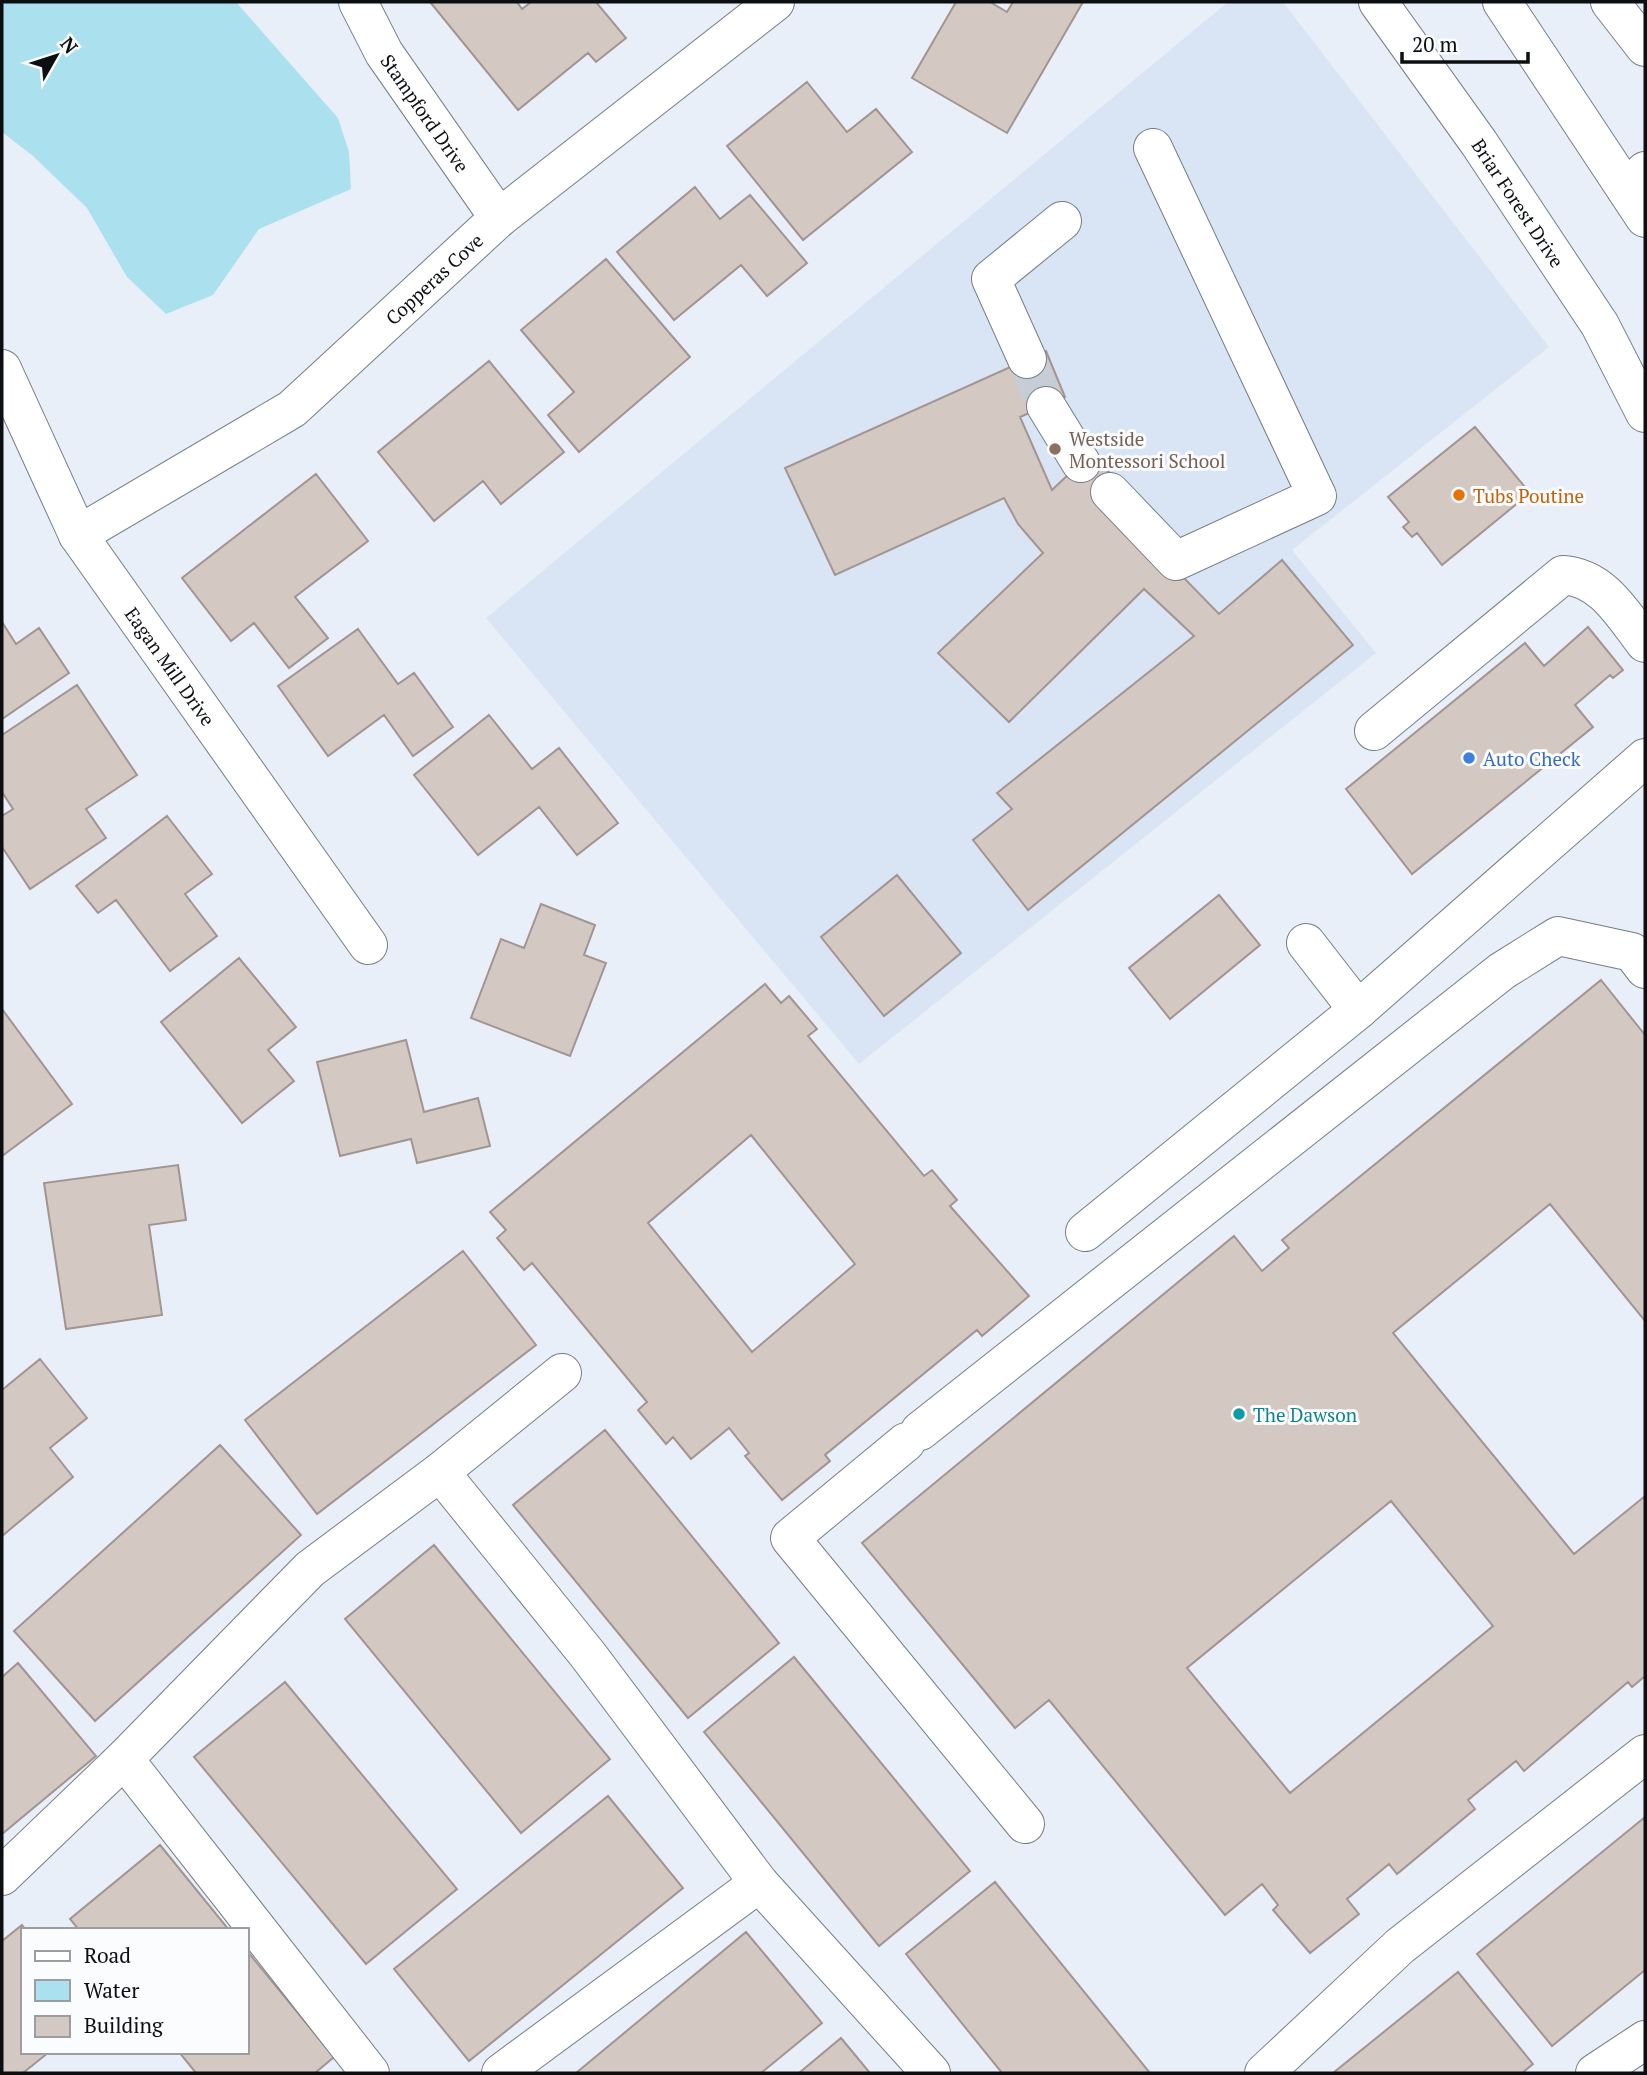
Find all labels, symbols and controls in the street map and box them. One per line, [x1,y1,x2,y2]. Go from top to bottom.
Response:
north arrow [21,21,91,91]
scale bar [1402,21,1528,65]
text: 20 m [1412,30,1458,58]
text: N [55,32,84,59]
street label: Stampford Drive [376,49,475,177]
street label: Briar Forest Drive [1467,134,1570,272]
street label: Copperas Cove [380,227,488,330]
place label: Westside Montessori School [1069,426,1225,473]
marker: Westside Montessori School [1047,441,1063,457]
place label: Tubs Poutine [1473,483,1584,508]
marker: Tubs Poutine [1451,487,1467,503]
street label: Eagan Mill Drive [120,602,221,730]
place label: Auto Check [1483,746,1581,771]
marker: Auto Check [1461,750,1477,766]
place label: The Dawson [1253,1402,1357,1427]
marker: The Dawson [1231,1406,1247,1422]
legend [21,1928,248,2054]
text: Road [84,1941,131,1969]
text: Water [84,1976,139,2004]
text: Building [84,2011,164,2039]

